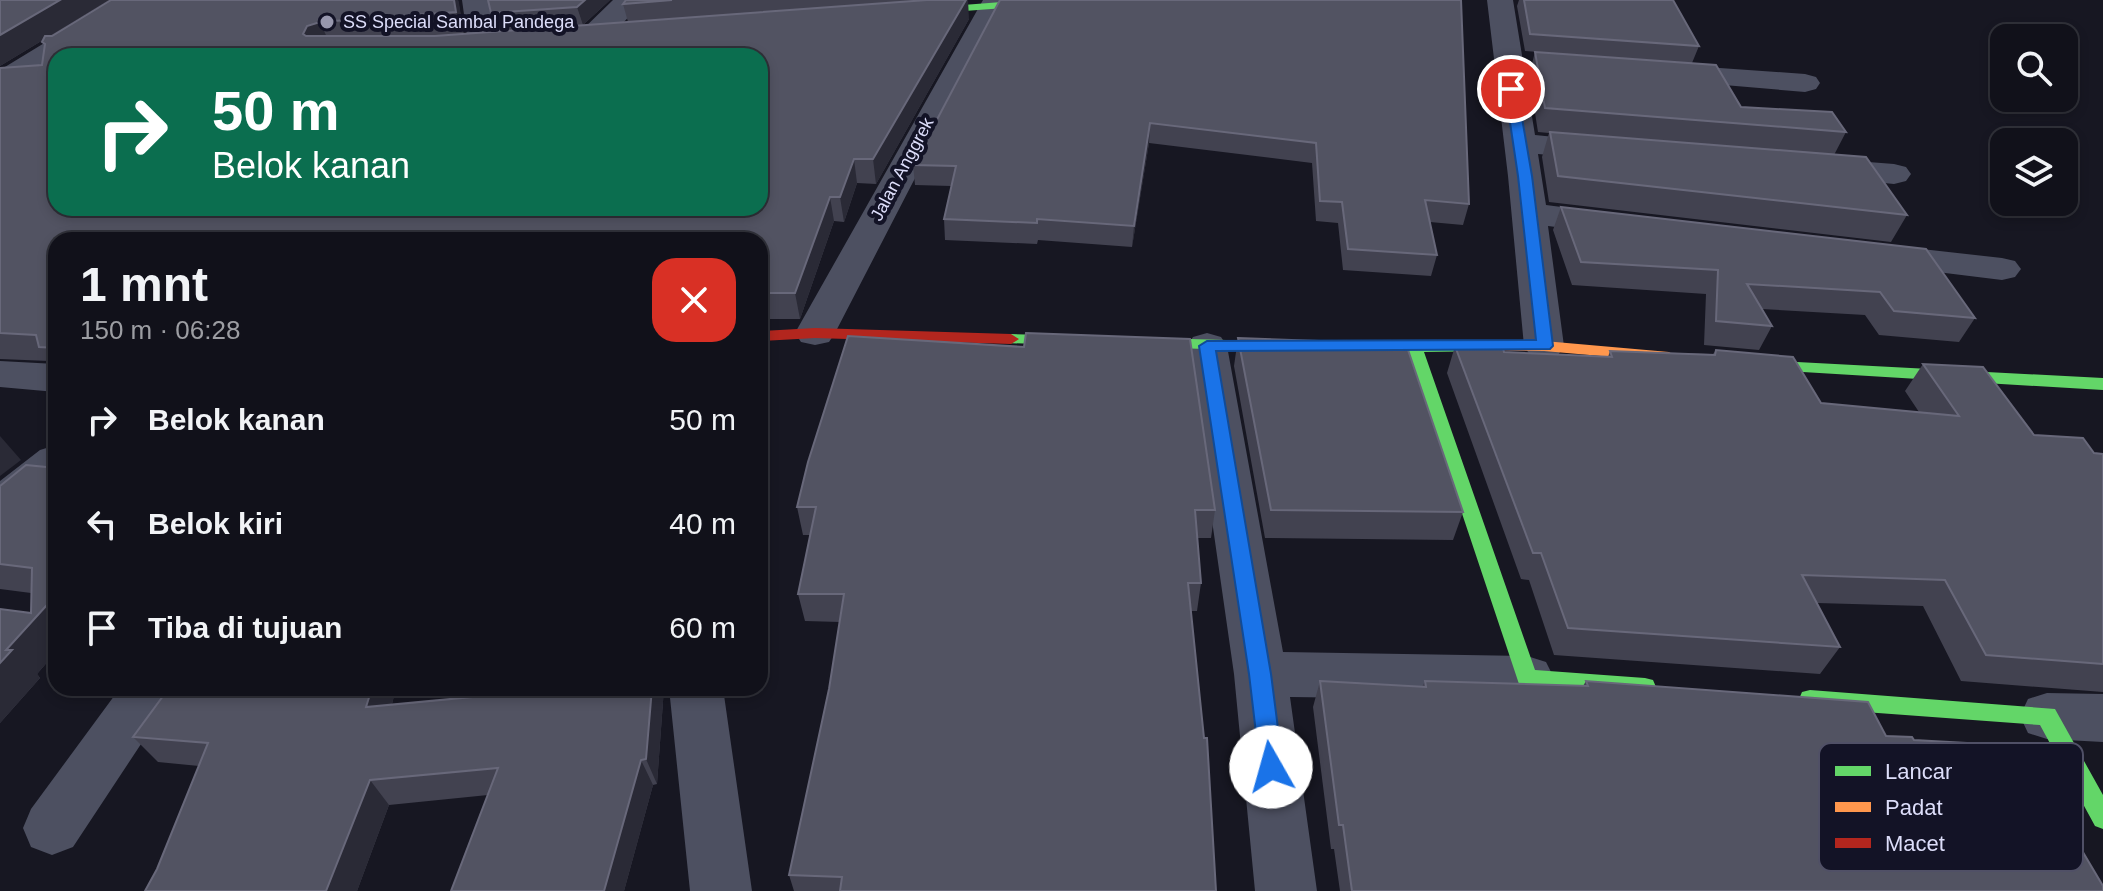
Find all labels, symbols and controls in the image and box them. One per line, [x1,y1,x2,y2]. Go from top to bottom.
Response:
place label: SS Special Sambal Pandega [343,12,575,32]
marker: SS Special Sambal Pandega [318,13,336,31]
map controls [1990,24,2078,216]
button: search [1990,24,2078,112]
pin [1477,55,1545,123]
icon: arrive [1489,67,1533,111]
text: 50 m [212,79,340,142]
icon: right [80,80,184,184]
street label: Jalan Anggrek [866,113,938,224]
button: layers [1990,128,2078,216]
text: Belok kanan [212,145,410,186]
text: 1 mnt [80,258,208,311]
button: close [652,258,736,342]
text: 150 m · 06:28 [80,315,240,345]
icon: right [80,398,124,442]
text: Belok kanan [148,403,325,436]
text: 50 m [669,403,736,436]
icon: left [80,502,124,546]
text: Belok kiri [148,507,283,540]
text: 40 m [669,507,736,540]
icon: arrive [80,606,124,650]
text: Tiba di tujuan [148,611,342,644]
text: 60 m [669,611,736,644]
position arrow [1229,725,1313,809]
legend [1819,743,2083,871]
text: Lancar [1885,759,1952,784]
text: Padat [1885,795,1943,820]
text: Macet [1885,831,1945,856]

